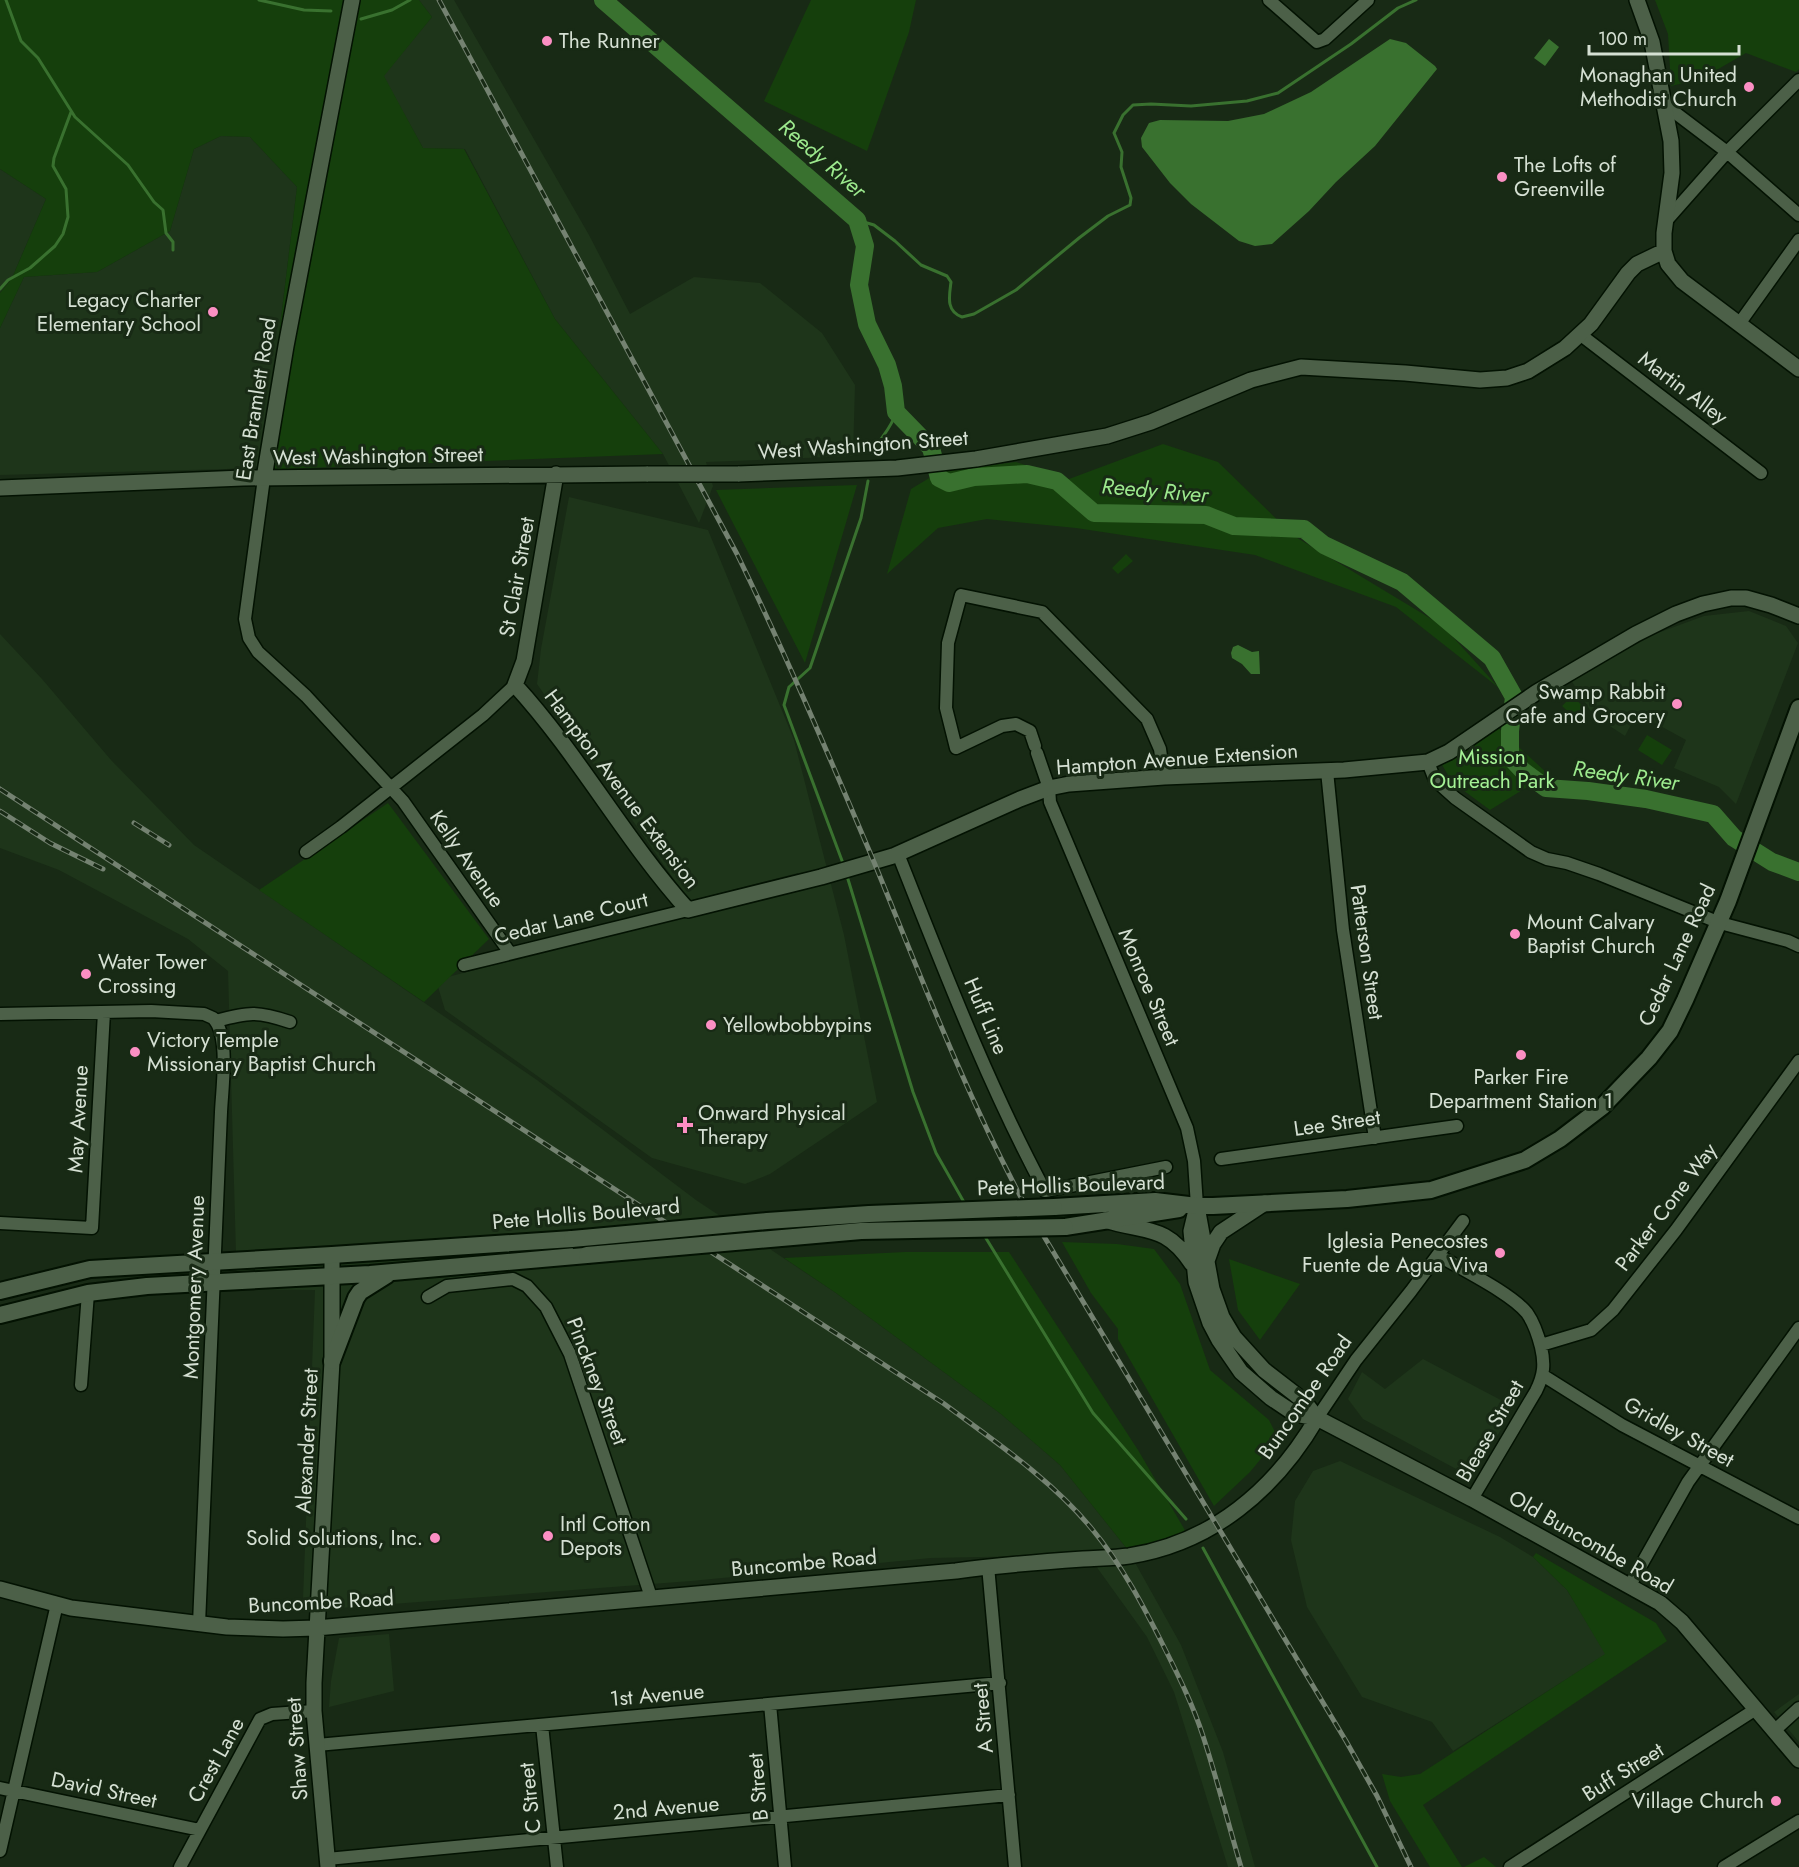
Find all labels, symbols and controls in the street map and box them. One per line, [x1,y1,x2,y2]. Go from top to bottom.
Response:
scale bar [1589,18,1739,56]
place label: The Runner [559,26,661,56]
text: 100 m [1598,26,1647,52]
marker: The Runner [540,34,554,48]
place label: Monaghan United Methodist Church [1580,60,1737,114]
marker: Monaghan United Methodist Church [1742,80,1756,94]
water label: Reedy River [772,111,875,206]
place label: The Lofts of Greenville [1514,150,1617,204]
marker: The Lofts of Greenville [1495,170,1509,184]
place label: Legacy Charter Elementary School [37,285,202,339]
marker: Legacy Charter Elementary School [206,305,220,319]
street label: East Bramlett Road [228,316,284,482]
street label: Martin Alley [1632,344,1735,432]
street label: West Washington Street [757,423,969,467]
street label: West Washington Street [273,439,483,473]
water label: Reedy River [1100,469,1211,511]
street label: St Clair Street [492,515,542,639]
place label: Swamp Rabbit Cafe and Grocery [1505,677,1666,731]
street label: Hampton Avenue Extension [537,683,707,895]
marker: Swamp Rabbit Cafe and Grocery [1670,697,1684,711]
street label: Hampton Avenue Extension [1055,736,1299,782]
park label: Mission Outreach Park [1429,742,1555,796]
water label: Reedy River [1571,752,1683,799]
street label: Kelly Avenue [422,804,512,914]
street label: Cedar Lane Road [1631,879,1723,1031]
street label: Patterson Street [1343,882,1391,1022]
street label: Cedar Lane Court [491,884,651,952]
place label: Mount Calvary Baptist Church [1527,907,1655,961]
street label: Monroe Street [1111,924,1187,1050]
marker: Mount Calvary Baptist Church [1508,927,1522,941]
place label: Water Tower Crossing [98,947,208,1001]
marker: Water Tower Crossing [79,967,93,981]
street label: Huff Line [956,973,1016,1059]
place label: Yellowbobbypins [723,1010,872,1040]
marker: Yellowbobbypins [704,1018,718,1032]
place label: Victory Temple Missionary Baptist Church [147,1025,376,1079]
marker: Victory Temple Missionary Baptist Church [128,1045,142,1059]
marker: Parker Fire Department Station 1 [1514,1048,1528,1062]
place label: Parker Fire Department Station 1 [1429,1062,1613,1116]
street label: May Avenue [60,1064,96,1174]
place label: Onward Physical Therapy [698,1098,846,1152]
street label: Lee Street [1292,1102,1382,1144]
marker: Onward Physical Therapy [676,1116,694,1134]
street label: Parker Cone Way [1608,1136,1725,1277]
street label: Pete Hollis Boulevard [976,1167,1166,1203]
street label: Pete Hollis Boulevard [491,1191,681,1237]
street label: Montgomery Avenue [176,1194,212,1379]
place label: Iglesia Penecostes Fuente de Agua Viva [1302,1226,1488,1280]
marker: Iglesia Penecostes Fuente de Agua Viva [1493,1246,1507,1260]
street label: Pinckney Street [559,1313,635,1449]
street label: Buncombe Road [1251,1329,1359,1465]
street label: Alexander Street [288,1368,326,1514]
street label: Blease Street [1449,1375,1531,1487]
street label: Gridley Street [1618,1389,1740,1475]
street label: Old Buncombe Road [1503,1483,1679,1601]
place label: Intl Cotton Depots [560,1509,651,1563]
place label: Solid Solutions, Inc. [246,1523,423,1553]
marker: Intl Cotton Depots [541,1529,555,1543]
marker: Solid Solutions, Inc. [428,1531,442,1545]
street label: Buncombe Road [730,1542,878,1584]
street label: Buncombe Road [247,1583,395,1621]
street label: 1st Avenue [609,1676,706,1714]
street label: A Street [965,1682,1001,1754]
street label: Shaw Street [278,1696,316,1802]
street label: Crest Lane [180,1712,252,1808]
street label: Buff Street [1576,1735,1670,1809]
street label: B Street [740,1752,776,1822]
street label: C Street [511,1761,549,1835]
street label: David Street [48,1764,160,1816]
place label: Village Church [1631,1786,1764,1816]
street label: 2nd Avenue [612,1788,721,1828]
marker: Village Church [1769,1794,1783,1808]

